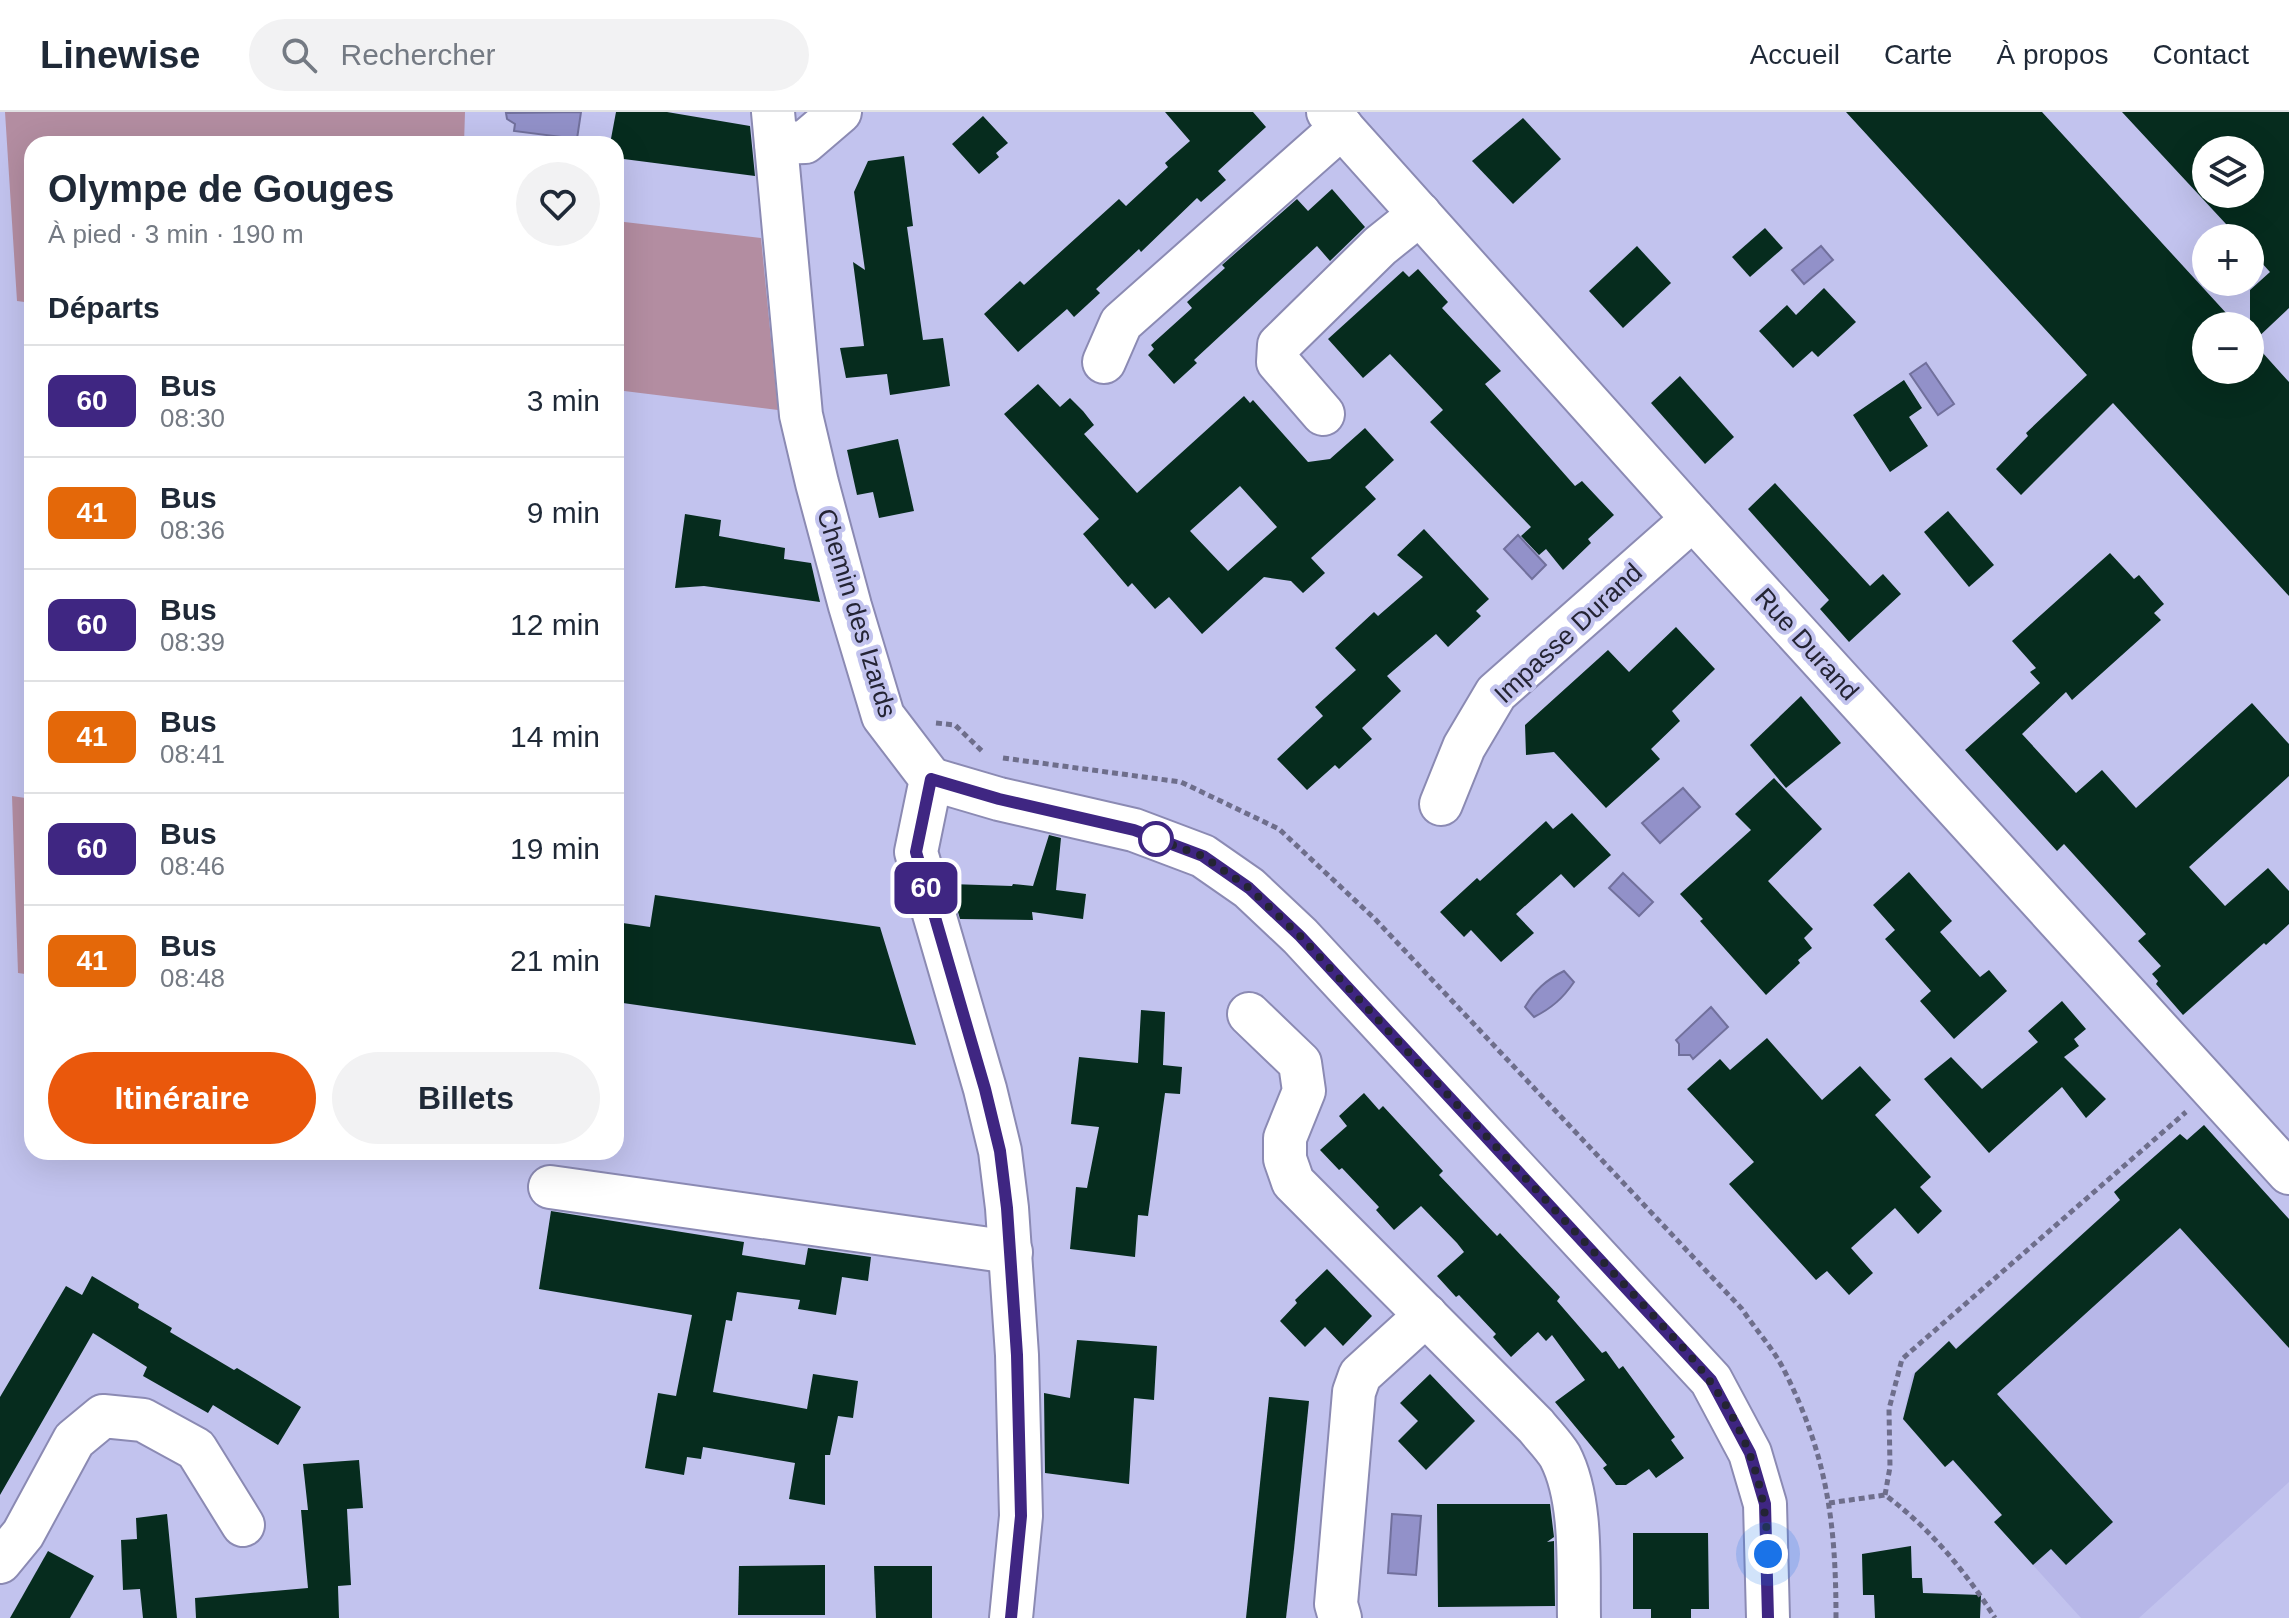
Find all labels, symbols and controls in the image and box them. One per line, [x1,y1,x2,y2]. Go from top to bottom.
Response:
search box [249,19,809,91]
icon: search [277,33,321,77]
text: Linewise [40,34,201,76]
text: Rechercher [341,38,496,71]
text: Accueil [1750,39,1840,70]
text: Carte [1884,39,1952,70]
text: À propos [1996,39,2109,70]
text: Contact [2153,39,2249,70]
map controls [2192,136,2264,384]
button: layers [2192,136,2264,208]
button: heart [516,162,600,246]
text: Olympe de Gouges [48,168,394,210]
text: À pied · 3 min · 190 m [48,219,304,249]
button: + [2192,224,2264,296]
text: Départs [48,291,160,324]
button: − [2192,312,2264,384]
text: Bus [160,369,217,402]
text: 3 min [527,384,600,417]
text: 60 [76,385,108,416]
text: 08:30 [160,403,225,433]
text: Bus [160,481,217,514]
text: 9 min [527,496,600,529]
text: 41 [76,497,108,528]
street label: Chemin des Izards [811,505,903,721]
text: 08:36 [160,515,225,545]
street label: Impasse Durand [1488,557,1648,709]
street label: Rue Durand [1749,582,1865,706]
text: Bus [160,593,217,626]
text: 12 min [510,608,600,641]
text: 60 [76,609,108,640]
text: 08:39 [160,627,225,657]
text: Bus [160,705,217,738]
text: 14 min [510,720,600,753]
text: 41 [76,721,108,752]
text: 08:41 [160,739,225,769]
text: Bus [160,817,217,850]
unlabelled marker [1139,822,1173,856]
text: 19 min [510,832,600,865]
text: 60 [76,833,108,864]
text: 08:46 [160,851,225,881]
line badge: 60 [890,862,962,914]
text: 60 [910,872,942,903]
text: Bus [160,929,217,962]
text: 21 min [510,944,600,977]
text: 41 [76,945,108,976]
text: 08:48 [160,963,225,993]
button: Itinéraire [48,1052,316,1144]
button: Billets [332,1052,600,1144]
your location [1748,1534,1788,1574]

